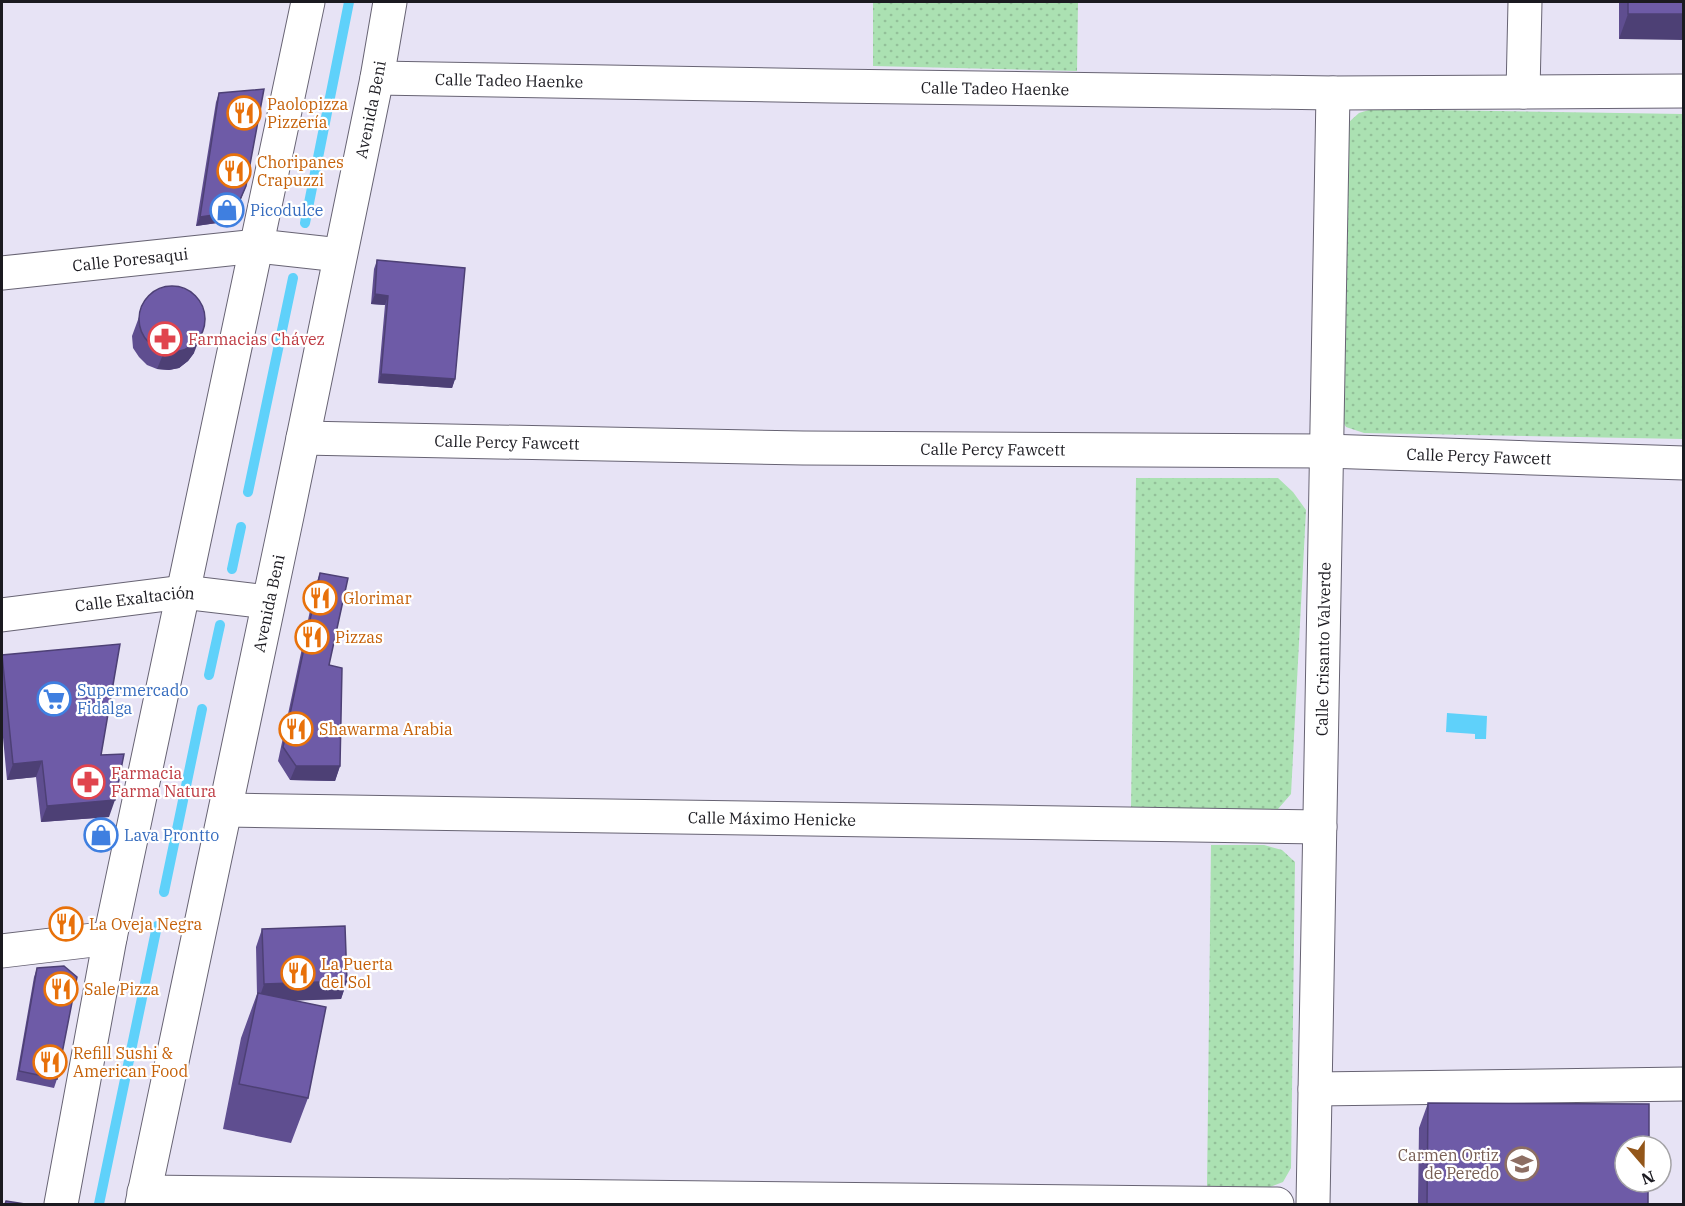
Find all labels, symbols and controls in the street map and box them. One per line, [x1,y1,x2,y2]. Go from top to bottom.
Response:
street label: Avenida Beni [351,59,390,160]
street label: Calle Tadeo Haenke [435,69,583,92]
street label: Calle Tadeo Haenke [921,77,1069,99]
place label: Paolopizza Pizzería [267,94,348,132]
restaurant icon: Paolopizza Pizzería [226,95,262,131]
place label: Choripanes Crapuzzi [257,152,344,190]
restaurant icon: Choripanes Crapuzzi [216,153,252,189]
shop icon: Picodulce [209,192,245,228]
place label: Picodulce [250,200,323,220]
street label: Calle Poresaqui [71,243,189,276]
pharmacy icon: Farmacias Chávez [147,321,183,357]
place label: Farmacias Chávez [188,329,325,349]
street label: Calle Percy Fawcett [434,431,580,454]
street label: Calle Percy Fawcett [920,439,1066,460]
street label: Calle Percy Fawcett [1406,444,1552,469]
street label: Avenida Beni [249,552,289,654]
street label: Calle Crisanto Valverde [1311,562,1335,736]
restaurant icon: Glorimar [302,580,338,616]
street label: Calle Exaltación [74,582,196,616]
place label: Glorimar [343,588,412,608]
restaurant icon: Pizzas [294,619,330,655]
place label: Pizzas [335,627,383,647]
place label: Supermercado Fidalga [77,680,189,718]
supermarket icon: Supermercado Fidalga [36,681,72,717]
restaurant icon: Shawarma Arabia [278,711,314,747]
place label: Shawarma Arabia [319,719,453,739]
place label: Farmacia Farma Natura [111,763,216,801]
pharmacy icon: Farmacia Farma Natura [70,764,106,800]
street label: Calle Máximo Henicke [688,807,856,830]
shop icon: Lava Prontto [83,817,119,853]
place label: Lava Prontto [124,825,219,845]
restaurant icon: La Oveja Negra [48,906,84,942]
place label: La Oveja Negra [89,914,203,934]
place label: La Puerta del Sol [321,954,393,992]
restaurant icon: La Puerta del Sol [280,955,316,991]
restaurant icon: Sale Pizza [43,971,79,1007]
place label: Sale Pizza [84,979,160,999]
place label: Refill Sushi & American Food [73,1043,189,1081]
restaurant icon: Refill Sushi & American Food [32,1044,68,1080]
north arrow [1613,1134,1673,1194]
place label: Carmen Ortiz de Peredo [1398,1145,1499,1183]
school or university icon: Carmen Ortiz de Peredo [1504,1146,1540,1182]
text: N [1639,1167,1657,1190]

